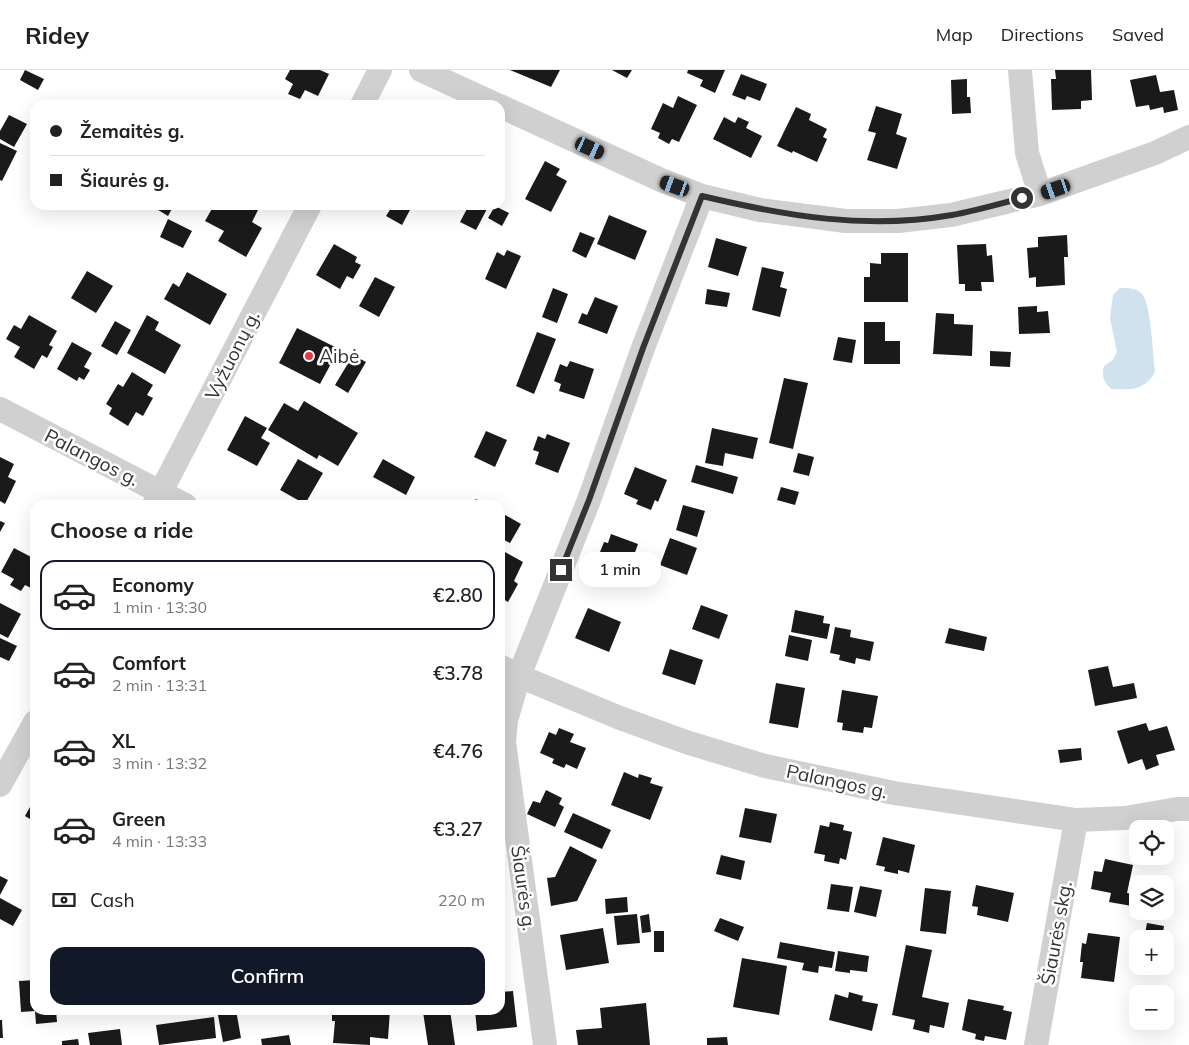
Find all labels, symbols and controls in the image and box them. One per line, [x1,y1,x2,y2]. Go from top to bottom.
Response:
text: Ridey [25,20,89,50]
text: Map [936,23,973,46]
text: Directions [1001,23,1084,46]
text: Saved [1112,23,1164,46]
text: Žemaitės g. [80,119,184,143]
car [573,135,606,161]
text: Šiaurės g. [80,168,169,192]
car [658,174,691,198]
car [1039,177,1072,201]
route start [1011,187,1033,209]
street label: Vyžuonų g. [199,306,265,404]
place label: Aibė [319,344,359,368]
marker: Aibė [303,350,315,362]
street label: Palangos g. [41,423,143,491]
text: Choose a ride [50,516,193,544]
callout: 1 min [578,552,661,588]
route end [550,559,572,581]
text: 1 min [599,559,641,579]
icon: car [52,573,97,618]
text: Economy [112,573,194,597]
text: €2.80 [433,583,483,607]
text: 1 min · 13:30 [112,597,207,617]
icon: car [52,651,97,696]
text: Comfort [112,651,186,675]
text: €3.78 [433,661,483,685]
text: 2 min · 13:31 [112,675,207,695]
icon: car [52,729,97,774]
text: XL [112,729,135,753]
text: €4.76 [433,739,483,763]
text: 3 min · 13:32 [112,753,207,773]
street label: Palangos g. [784,759,890,803]
icon: car [52,807,97,852]
text: Green [112,807,166,831]
text: €3.27 [433,817,483,841]
map controls [1129,820,1174,1030]
button: locate [1129,820,1174,865]
text: 4 min · 13:33 [112,831,207,851]
street label: Šiaurės g. [506,844,542,932]
button: layers [1129,875,1174,920]
street label: Šiaurės skg. [1035,879,1077,987]
icon: cash [50,886,78,914]
text: Cash [90,888,135,912]
text: 220 m [438,890,485,910]
button: + [1129,930,1174,975]
button: Confirm [50,947,485,1005]
button: − [1129,985,1174,1030]

